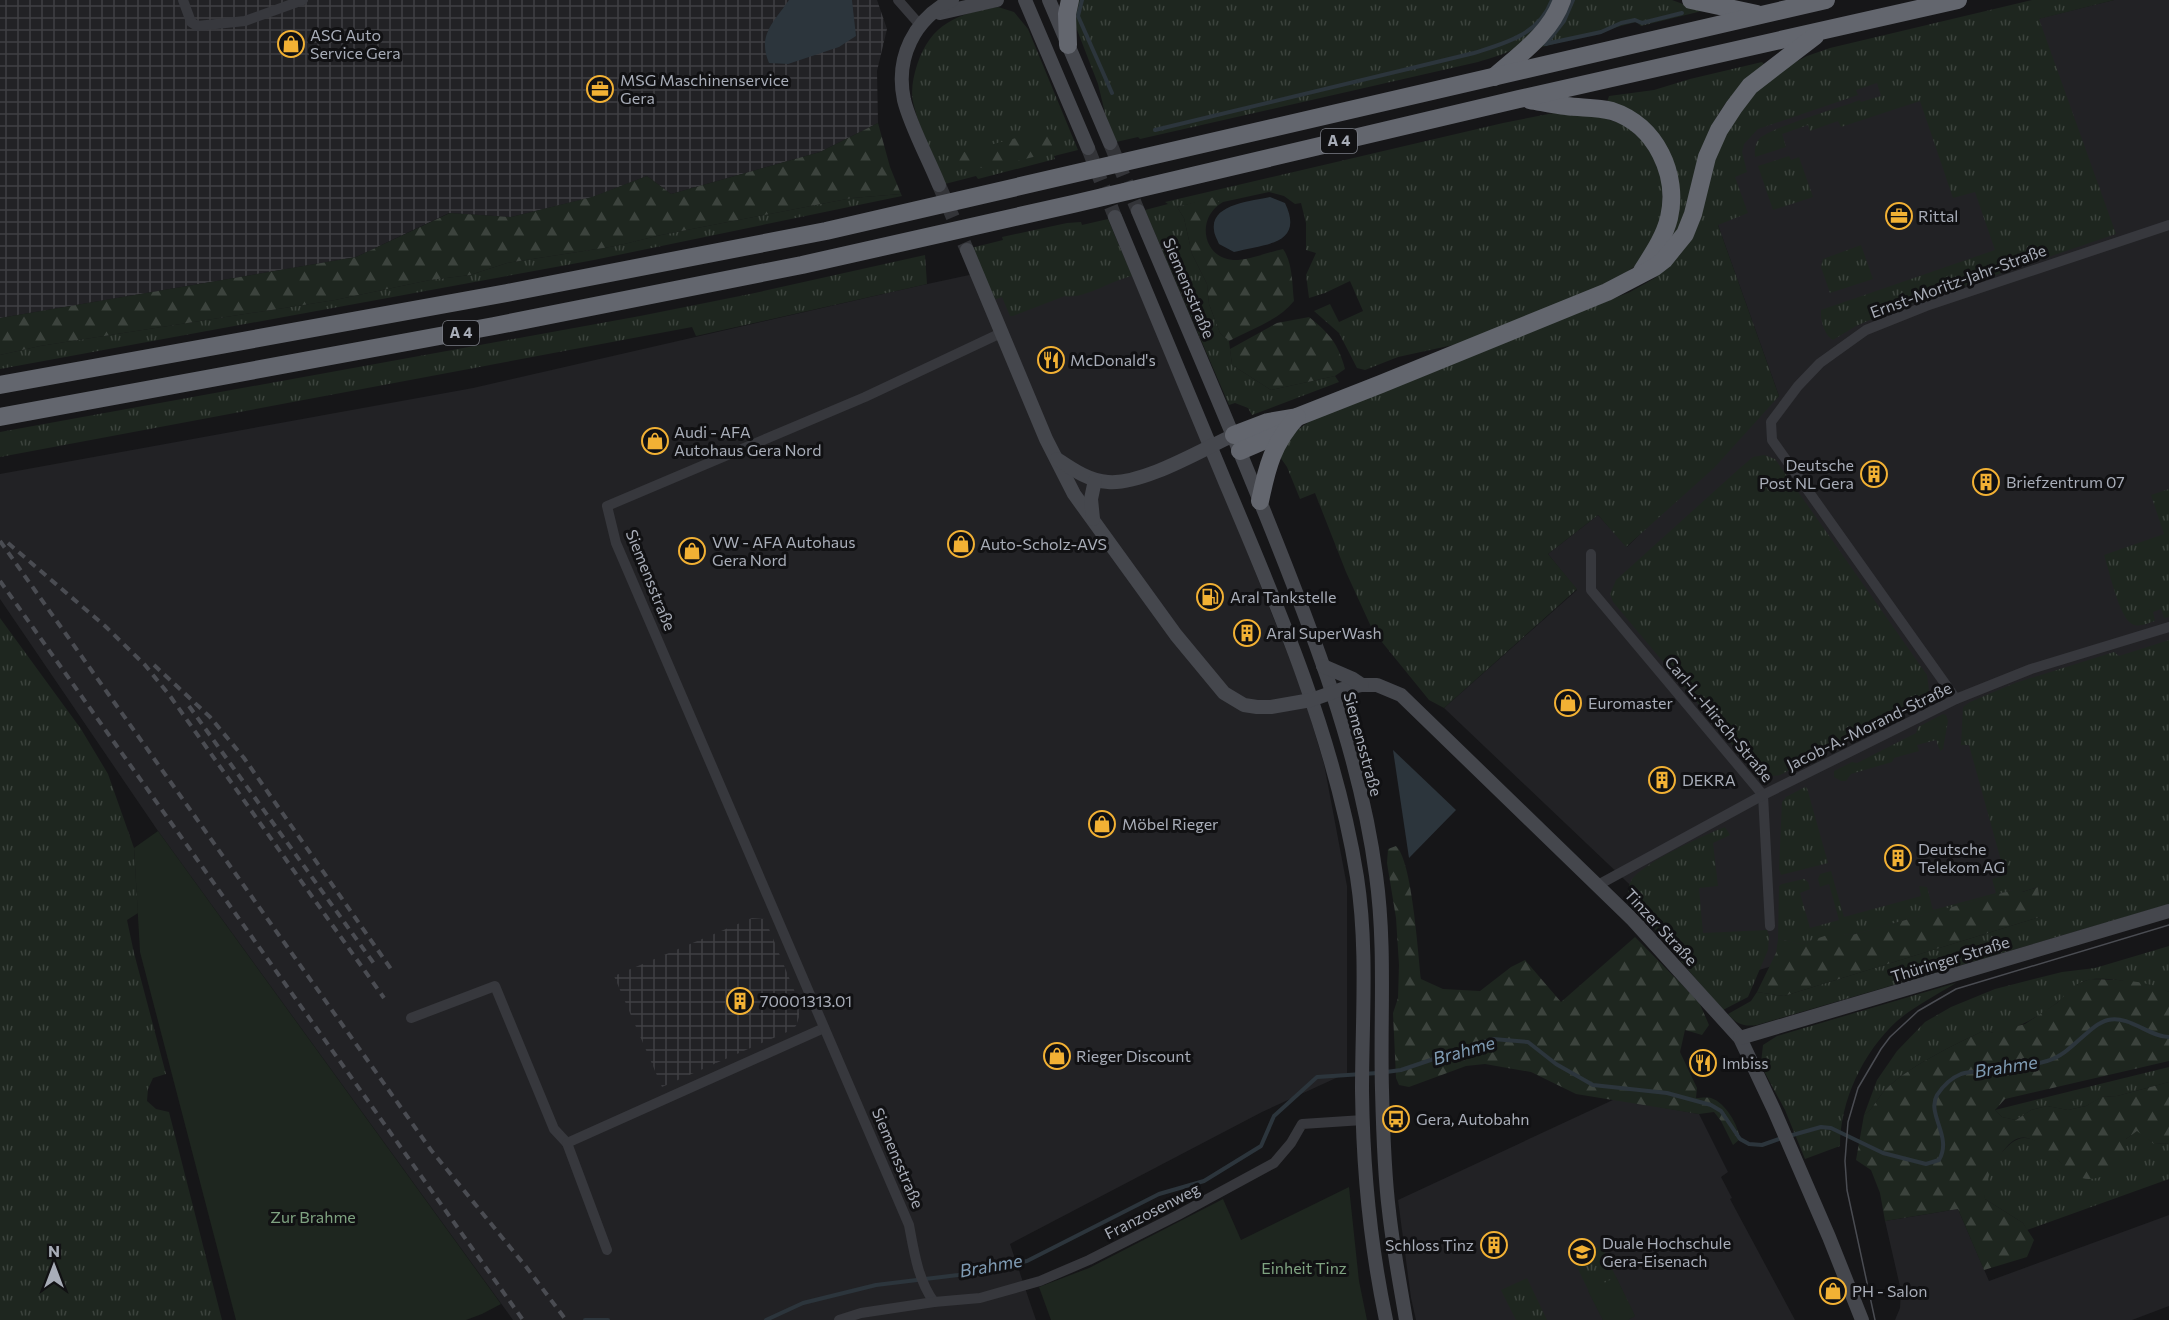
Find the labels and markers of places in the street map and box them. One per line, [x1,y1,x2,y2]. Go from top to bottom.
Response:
place label: ASG Auto Service Gera [310,25,401,62]
shop icon: ASG Auto Service Gera [276,29,306,59]
place label: MSG Maschinenservice Gera [620,70,789,107]
office icon: MSG Maschinenservice Gera [585,74,615,104]
office icon: Rittal [1884,201,1914,231]
place label: Rittal [1918,206,1958,225]
restaurant icon: McDonald's [1036,345,1066,375]
place label: McDonald's [1070,350,1156,369]
place label: Audi - AFA Autohaus Gera Nord [674,422,821,459]
shop icon: Audi - AFA Autohaus Gera Nord [640,426,670,456]
place label: Deutsche Post NL Gera [1759,455,1854,492]
building icon: Deutsche Post NL Gera [1859,459,1889,489]
building icon: Briefzentrum 07 [1971,467,2001,497]
place label: Briefzentrum 07 [2006,472,2125,491]
shop icon: Auto-Scholz-AVS [946,529,976,559]
place label: VW - AFA Autohaus Gera Nord [712,532,855,569]
place label: Auto-Scholz-AVS [980,534,1107,553]
shop icon: VW - AFA Autohaus Gera Nord [677,536,707,566]
fuel station icon: Aral Tankstelle [1195,582,1225,612]
place label: Aral Tankstelle [1230,587,1337,606]
building icon: Aral SuperWash [1232,618,1262,648]
place label: Aral SuperWash [1266,623,1382,642]
shop icon: Euromaster [1553,688,1583,718]
place label: Euromaster [1588,693,1674,712]
building icon: DEKRA [1647,765,1677,795]
place label: DEKRA [1682,770,1736,789]
shop icon: Möbel Rieger [1087,809,1117,839]
place label: Möbel Rieger [1122,814,1219,833]
place label: Deutsche Telekom AG [1918,839,2005,876]
building icon: Deutsche Telekom AG [1883,843,1913,873]
building icon: 70001313.01 [725,986,755,1016]
place label: 70001313.01 [760,991,852,1010]
shop icon: Rieger Discount [1042,1041,1072,1071]
place label: Rieger Discount [1076,1046,1191,1065]
restaurant icon: Imbiss [1688,1048,1718,1078]
place label: Imbiss [1722,1053,1769,1072]
bus stop icon: Gera, Autobahn [1381,1104,1411,1134]
place label: Gera, Autobahn [1416,1109,1530,1128]
building icon: Schloss Tinz [1479,1230,1509,1260]
place label: Duale Hochschule Gera-Eisenach [1602,1233,1731,1270]
place label: Schloss Tinz [1385,1235,1474,1254]
school or university icon: Duale Hochschule Gera-Eisenach [1567,1237,1597,1267]
shop icon: PH - Salon [1818,1276,1848,1306]
place label: PH - Salon [1852,1281,1927,1300]

